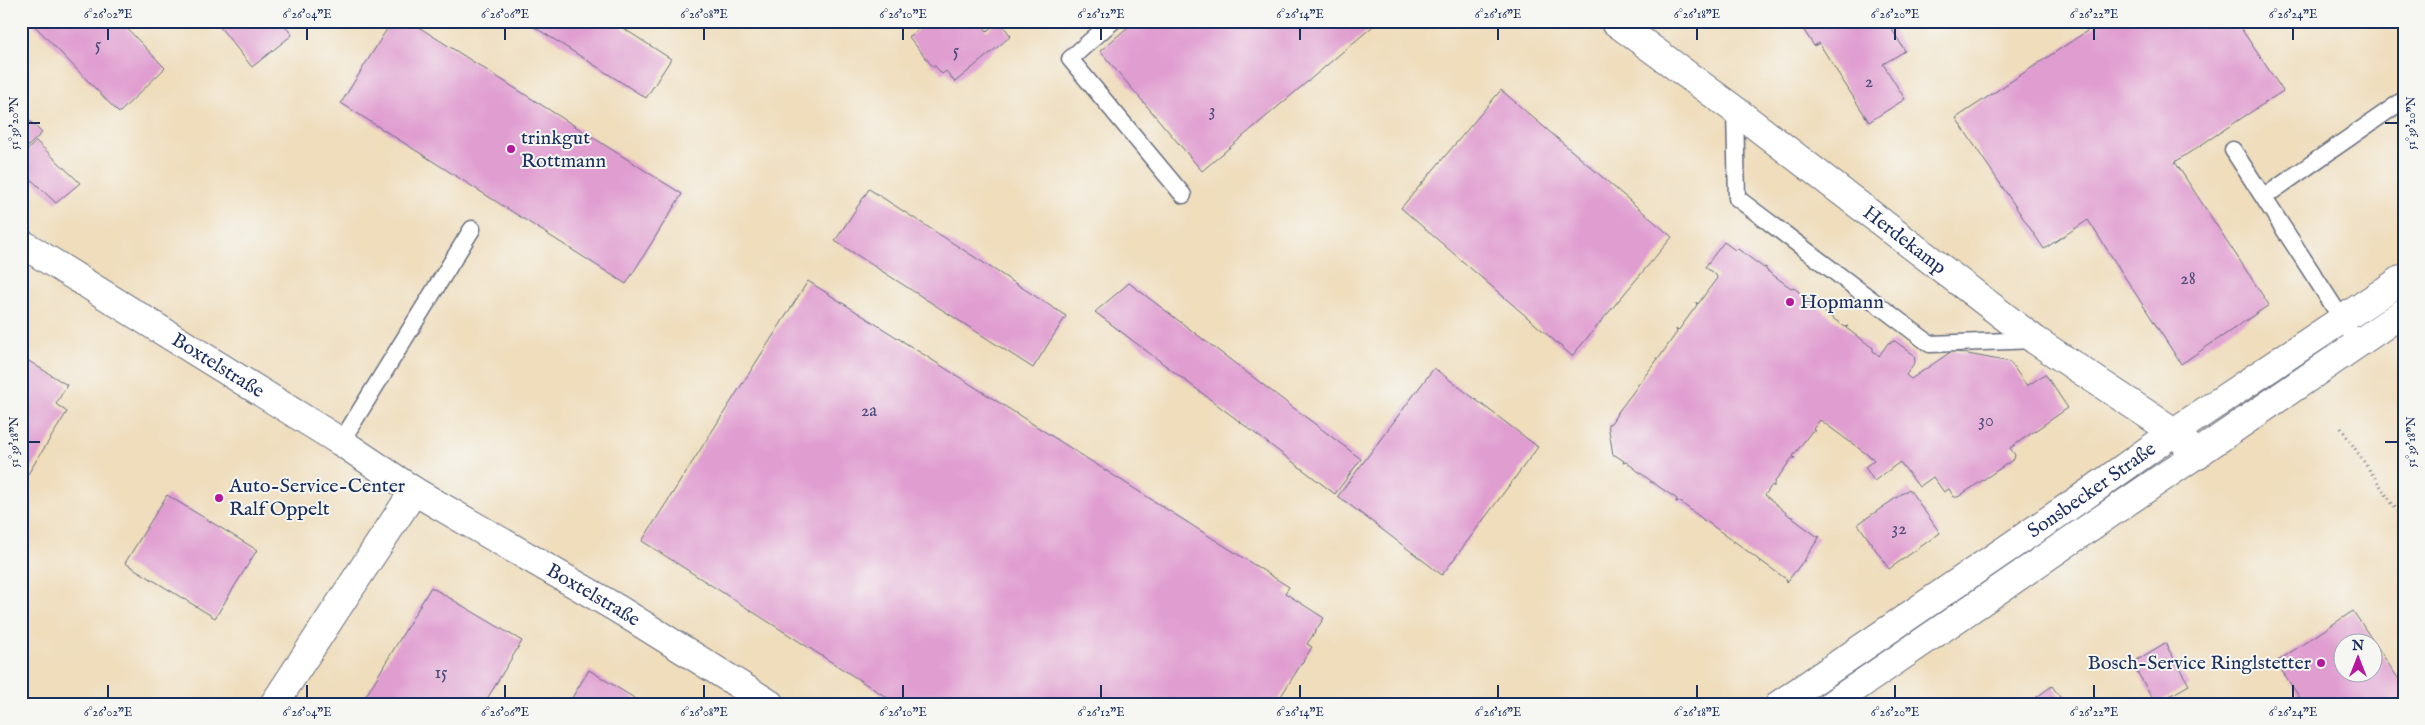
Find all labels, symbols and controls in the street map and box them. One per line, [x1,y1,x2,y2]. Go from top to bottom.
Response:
text: 6°26'02"E [84,7,132,22]
text: 6°26'04"E [283,7,331,22]
text: 6°26'06"E [481,7,529,22]
text: 6°26'08"E [680,7,728,22]
text: 6°26'10"E [879,7,927,22]
text: 6°26'12"E [1077,7,1125,22]
text: 6°26'14"E [1276,7,1324,22]
text: 6°26'16"E [1475,7,1521,22]
text: 6°26'18"E [1674,7,1720,22]
text: 6°26'20"E [1871,7,1919,22]
text: 6°26'22"E [2070,7,2118,22]
text: 6°26'24"E [2269,7,2317,22]
house number: 5 [95,34,102,57]
house number: 5 [953,40,960,63]
house number: 2 [1865,71,1873,94]
text: 51°39'20"N [7,96,22,150]
text: 51°39'20"N [2404,96,2419,150]
house number: 3 [1209,100,1215,123]
place label: trinkgut Rottmann [521,126,606,174]
marker: trinkgut Rottmann [505,143,517,155]
street label: Herdekamp [1858,200,1952,280]
house number: 28 [2180,268,2196,291]
place label: Hopmann [1800,290,1884,315]
marker: Hopmann [1784,296,1796,308]
street label: Boxtelstraße [167,327,269,404]
house number: 2a [861,400,877,423]
house number: 30 [1978,410,1994,433]
text: 51°39'18"N [7,416,22,468]
text: 51°39'18"N [2404,416,2419,468]
street label: Sonsbecker Straße [2023,436,2161,544]
place label: Auto-Service-Center Ralf Oppelt [228,474,406,522]
marker: Auto-Service-Center Ralf Oppelt [213,492,225,504]
house number: 32 [1891,518,1907,541]
street label: Boxtelstraße [542,558,645,632]
north arrow [2332,632,2382,682]
text: N [2351,637,2364,655]
place label: Bosch-Service Ringlstetter [2088,651,2312,676]
marker: Bosch-Service Ringlstetter [2315,657,2327,669]
house number: 15 [434,662,448,685]
text: 6°26'02"E [84,705,132,720]
text: 6°26'04"E [283,705,331,720]
text: 6°26'06"E [481,705,529,720]
text: 6°26'08"E [680,705,728,720]
text: 6°26'10"E [879,705,927,720]
text: 6°26'12"E [1077,705,1125,720]
text: 6°26'14"E [1276,705,1324,720]
text: 6°26'16"E [1475,705,1521,720]
text: 6°26'18"E [1674,705,1720,720]
text: 6°26'20"E [1871,705,1919,720]
text: 6°26'22"E [2070,705,2118,720]
text: 6°26'24"E [2269,705,2317,720]

